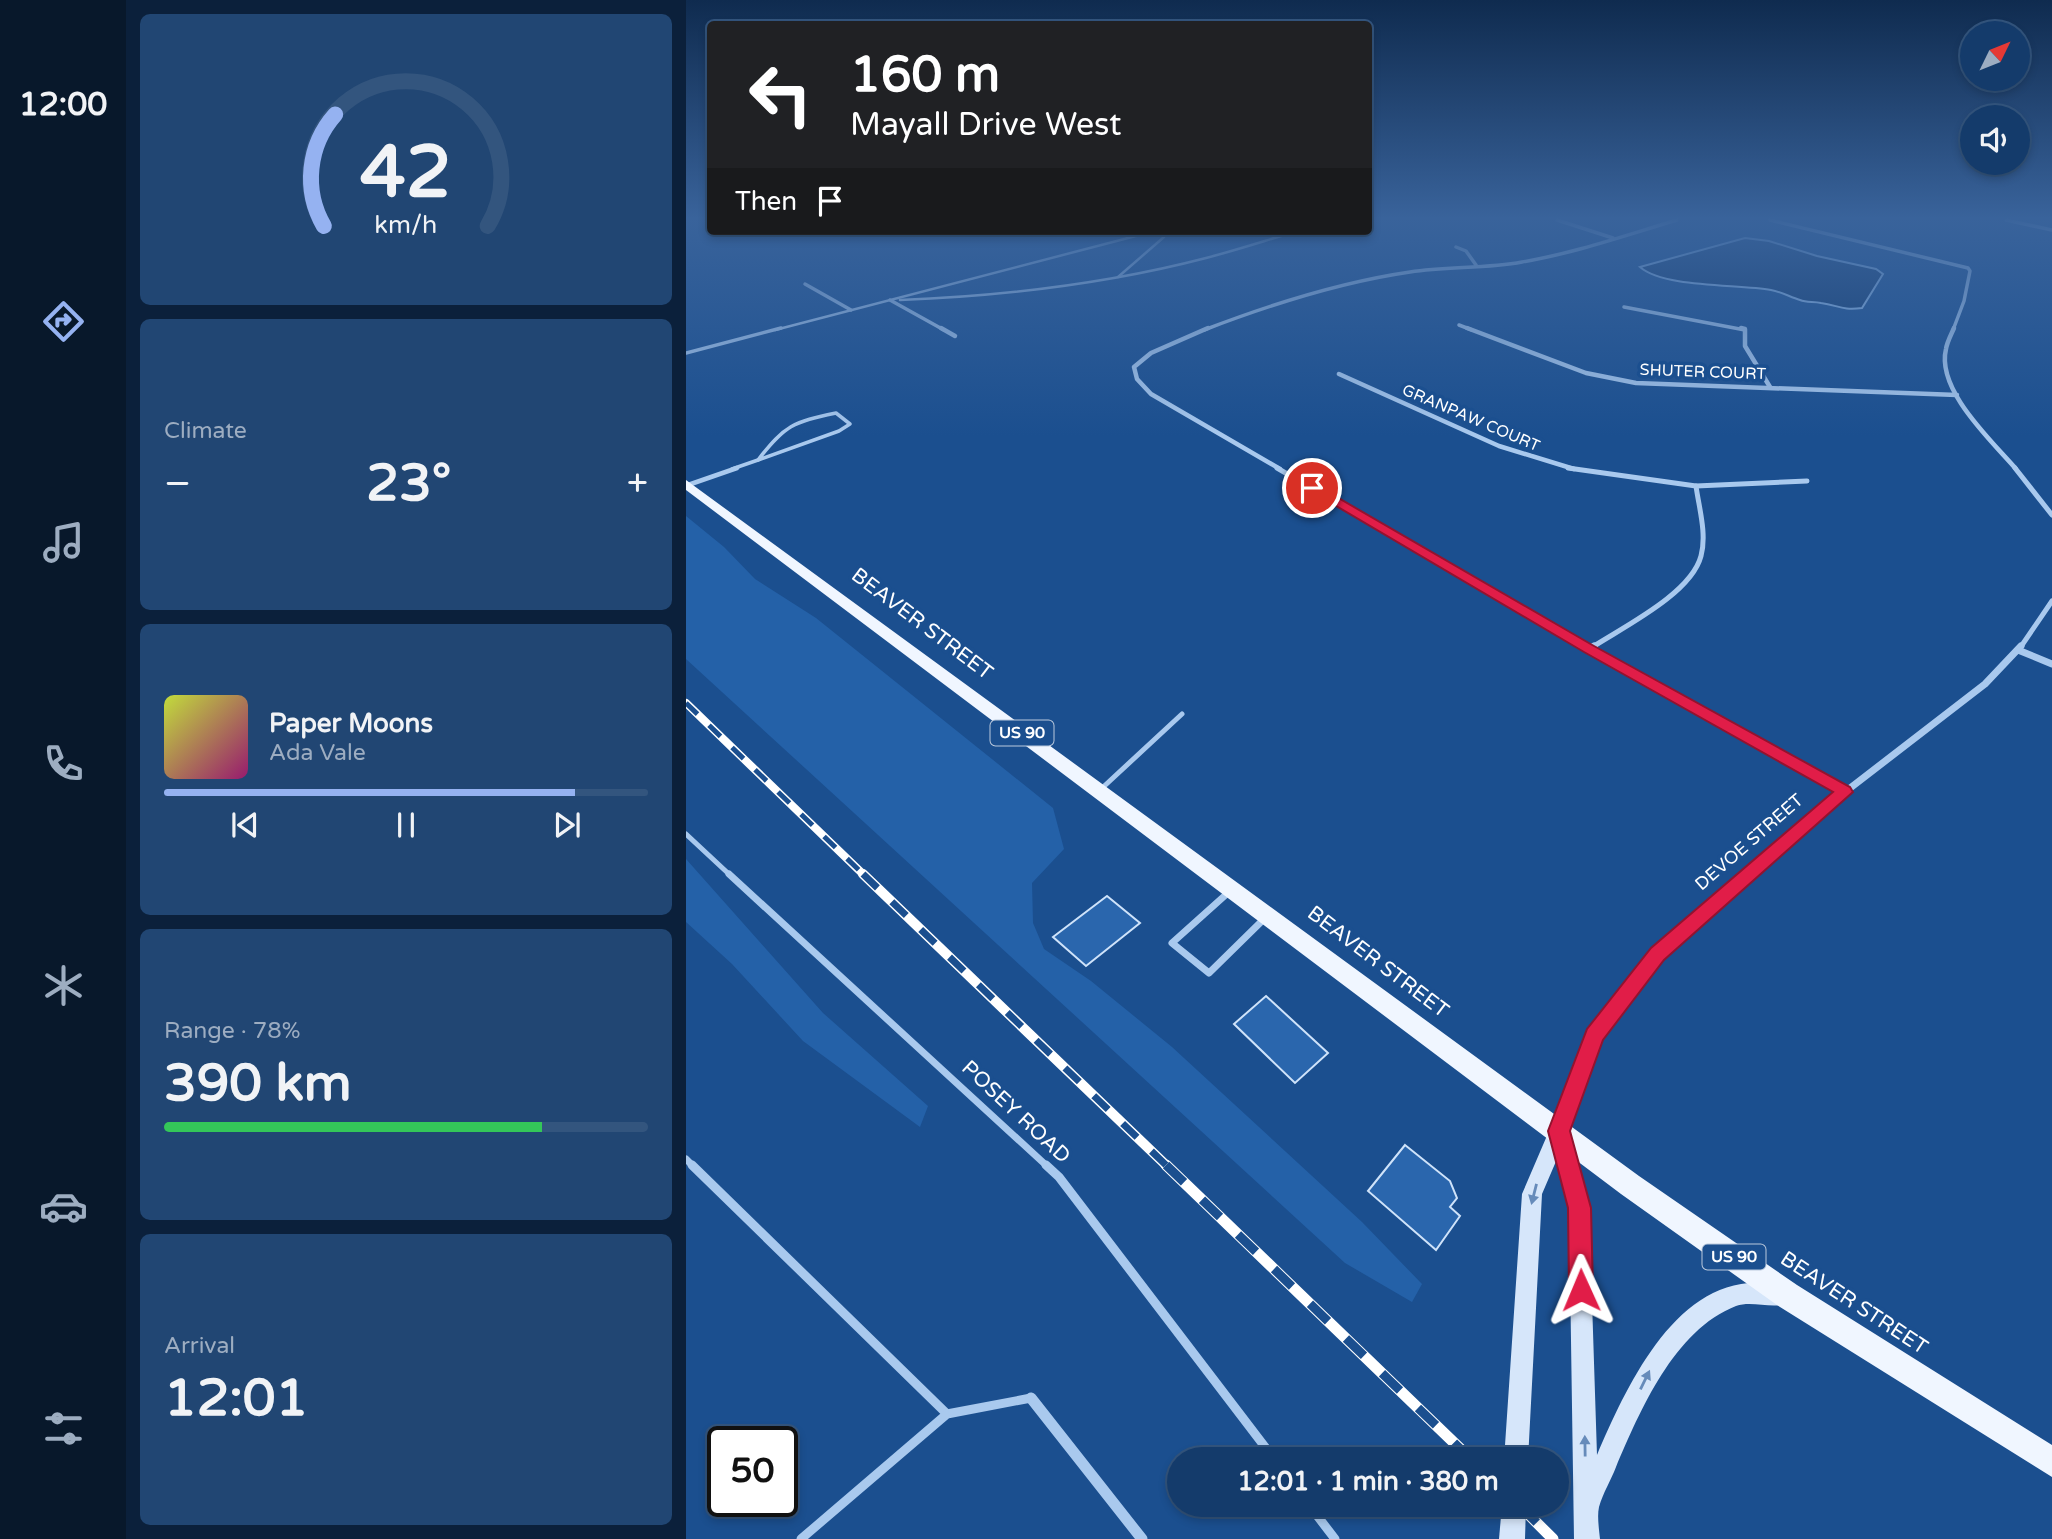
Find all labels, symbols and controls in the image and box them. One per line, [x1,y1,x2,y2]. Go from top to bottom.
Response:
north arrow [1960,21,2030,91]
map controls [1960,21,2030,175]
text: 160 m [850,46,1000,105]
icon: left [735,49,826,140]
text: 12:00 [19,86,107,124]
button: sound [1960,105,2030,175]
text: Mayall Drive West [850,106,1121,144]
text: 42 [360,129,452,217]
icon: arrive [811,182,849,220]
text: Then [735,186,797,217]
text: km/h [375,209,437,239]
icon: directions [39,297,88,346]
street label: SHUTER COURT [1639,360,1767,384]
street label: GRANPAW COURT [1399,380,1543,456]
text: Climate [164,417,247,445]
text: 23° [366,452,451,515]
pin [1282,458,1342,518]
text: − [164,461,191,507]
text: + [627,461,648,507]
icon: arrive [1293,469,1331,507]
icon: music [39,518,88,567]
street label: BEAVER STREET [846,563,998,685]
text: Paper Moons [269,708,433,739]
road number: US 90 [990,720,1054,746]
icon: phone [39,739,88,788]
text: Ada Vale [269,739,366,767]
street label: DEVOE STREET [1690,789,1808,895]
icon: previous [226,806,264,844]
icon: pause [387,806,425,844]
icon: next [548,806,586,844]
street label: BEAVER STREET [1302,901,1454,1023]
icon: climate [39,961,88,1010]
text: Range · 78% [164,1017,300,1045]
text: 390 km [164,1052,352,1115]
street label: POSEY ROAD [956,1055,1076,1169]
icon: car [39,1182,88,1231]
one-way arrow [1528,1183,1539,1205]
road number: US 90 [1702,1245,1766,1270]
street label: BEAVER STREET [1776,1246,1933,1360]
position arrow [1544,1253,1618,1327]
text: Arrival [164,1332,235,1360]
text: 12:01 [164,1367,308,1430]
one-way arrow [1640,1370,1651,1390]
icon: filters [39,1404,88,1453]
speed limit sign: 50 [707,1426,798,1517]
one-way arrow [1579,1435,1590,1457]
text: 12:01 · 1 min · 380 m [1237,1466,1499,1497]

